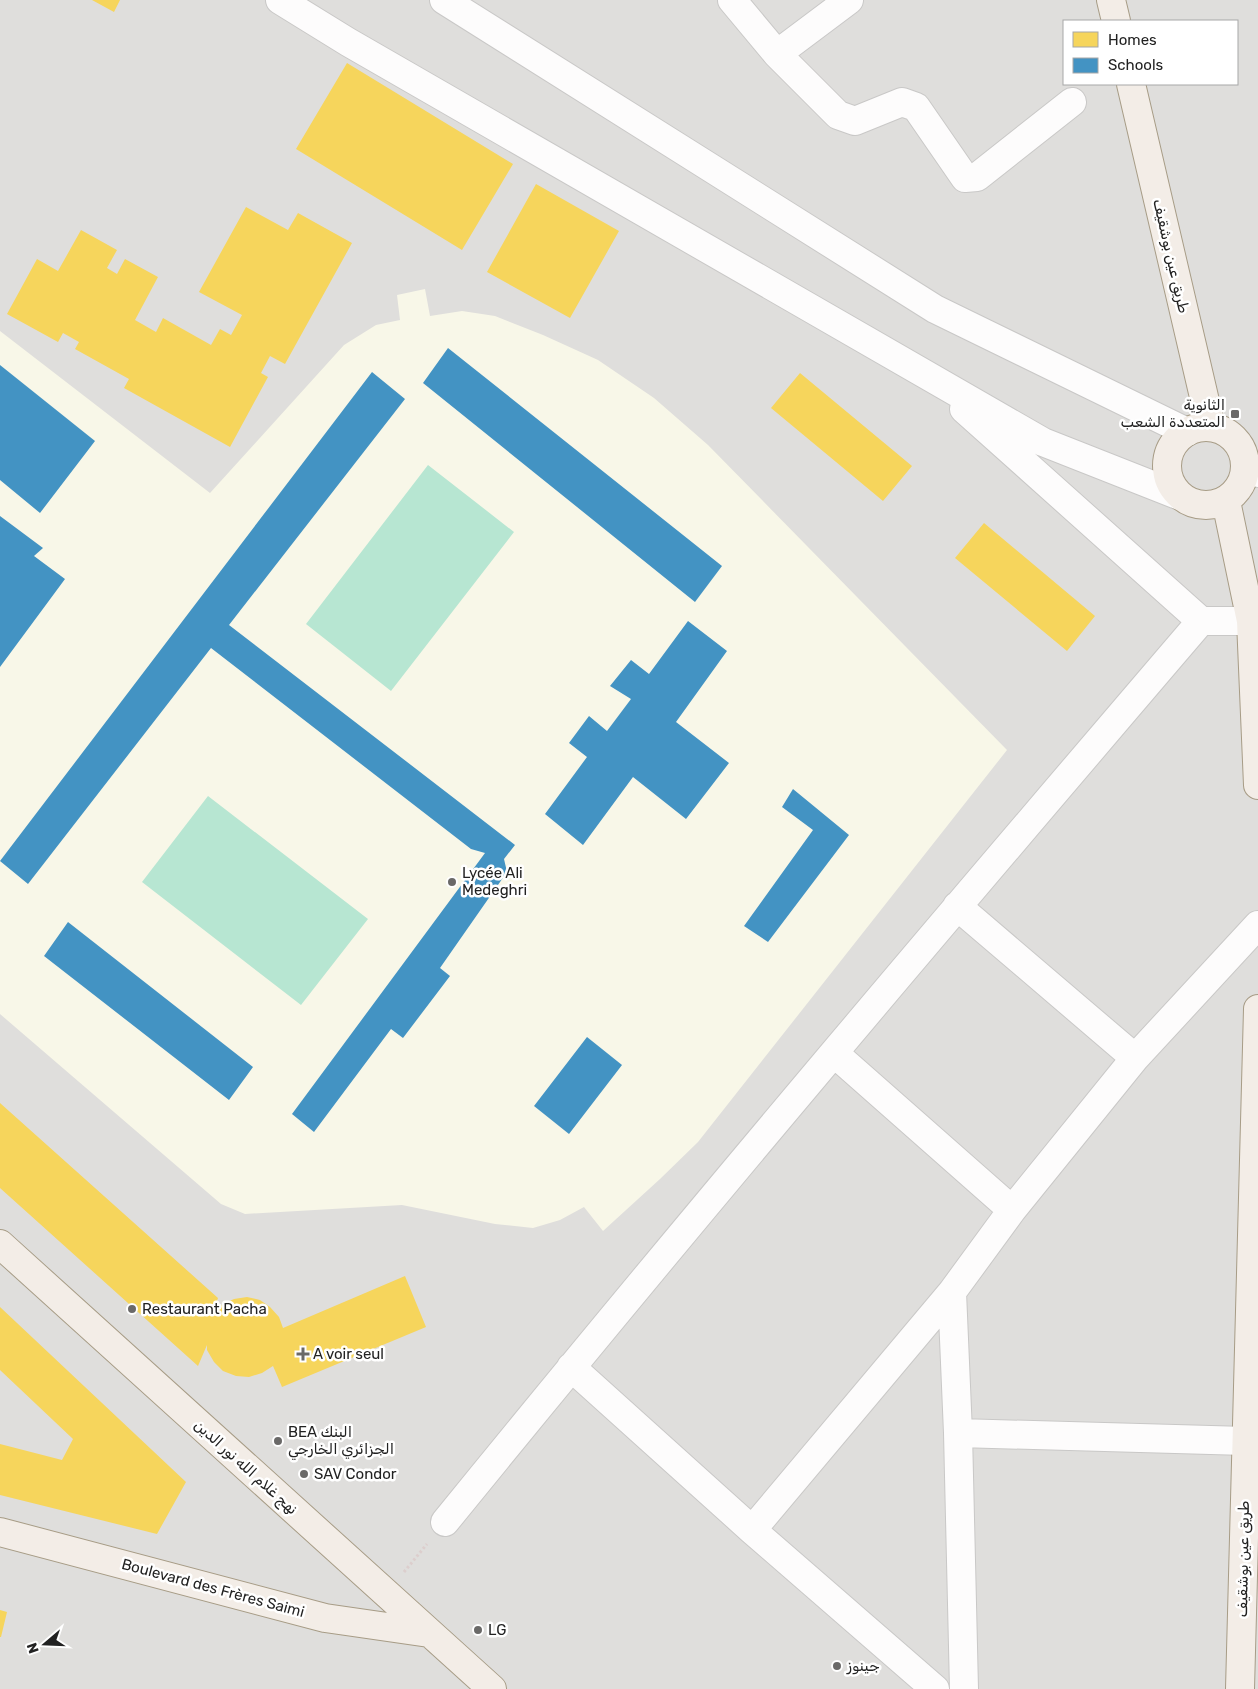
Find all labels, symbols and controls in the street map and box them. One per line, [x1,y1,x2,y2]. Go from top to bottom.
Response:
legend [1063,20,1238,85]
text: Homes [1108,31,1157,49]
text: Schools [1108,56,1164,74]
street label: طريق عين بوشقيف [1149,197,1193,315]
place label: الثانوية المتعددة الشعب [1120,396,1225,431]
marker: الثانوية المتعددة الشعب [1229,408,1241,420]
place label: Lycée Ali Medeghri [462,864,527,899]
marker: Lycée Ali Medeghri [446,876,458,888]
place label: Restaurant Pacha [142,1300,267,1318]
marker: Restaurant Pacha [126,1303,138,1315]
place label: A voir seul [313,1345,384,1363]
marker: A voir seul [297,1348,309,1360]
street label: نهج غلام الله نور الدين [189,1416,301,1520]
place label: BEA البنك الجزائري الخارجي [288,1423,394,1461]
marker: BEA البنك الجزائري الخارجي [272,1435,284,1447]
place label: SAV Condor [314,1465,397,1483]
marker: SAV Condor [298,1468,310,1480]
street label: طريق عين بوشقيف [1233,1500,1253,1618]
street label: Boulevard des Frères Saimi [120,1555,306,1621]
north arrow [20,1619,70,1669]
place label: LG [488,1621,507,1639]
marker: LG [472,1624,484,1636]
text: N [24,1641,43,1656]
place label: جينوز [846,1657,880,1675]
marker: جينوز [831,1660,843,1672]

